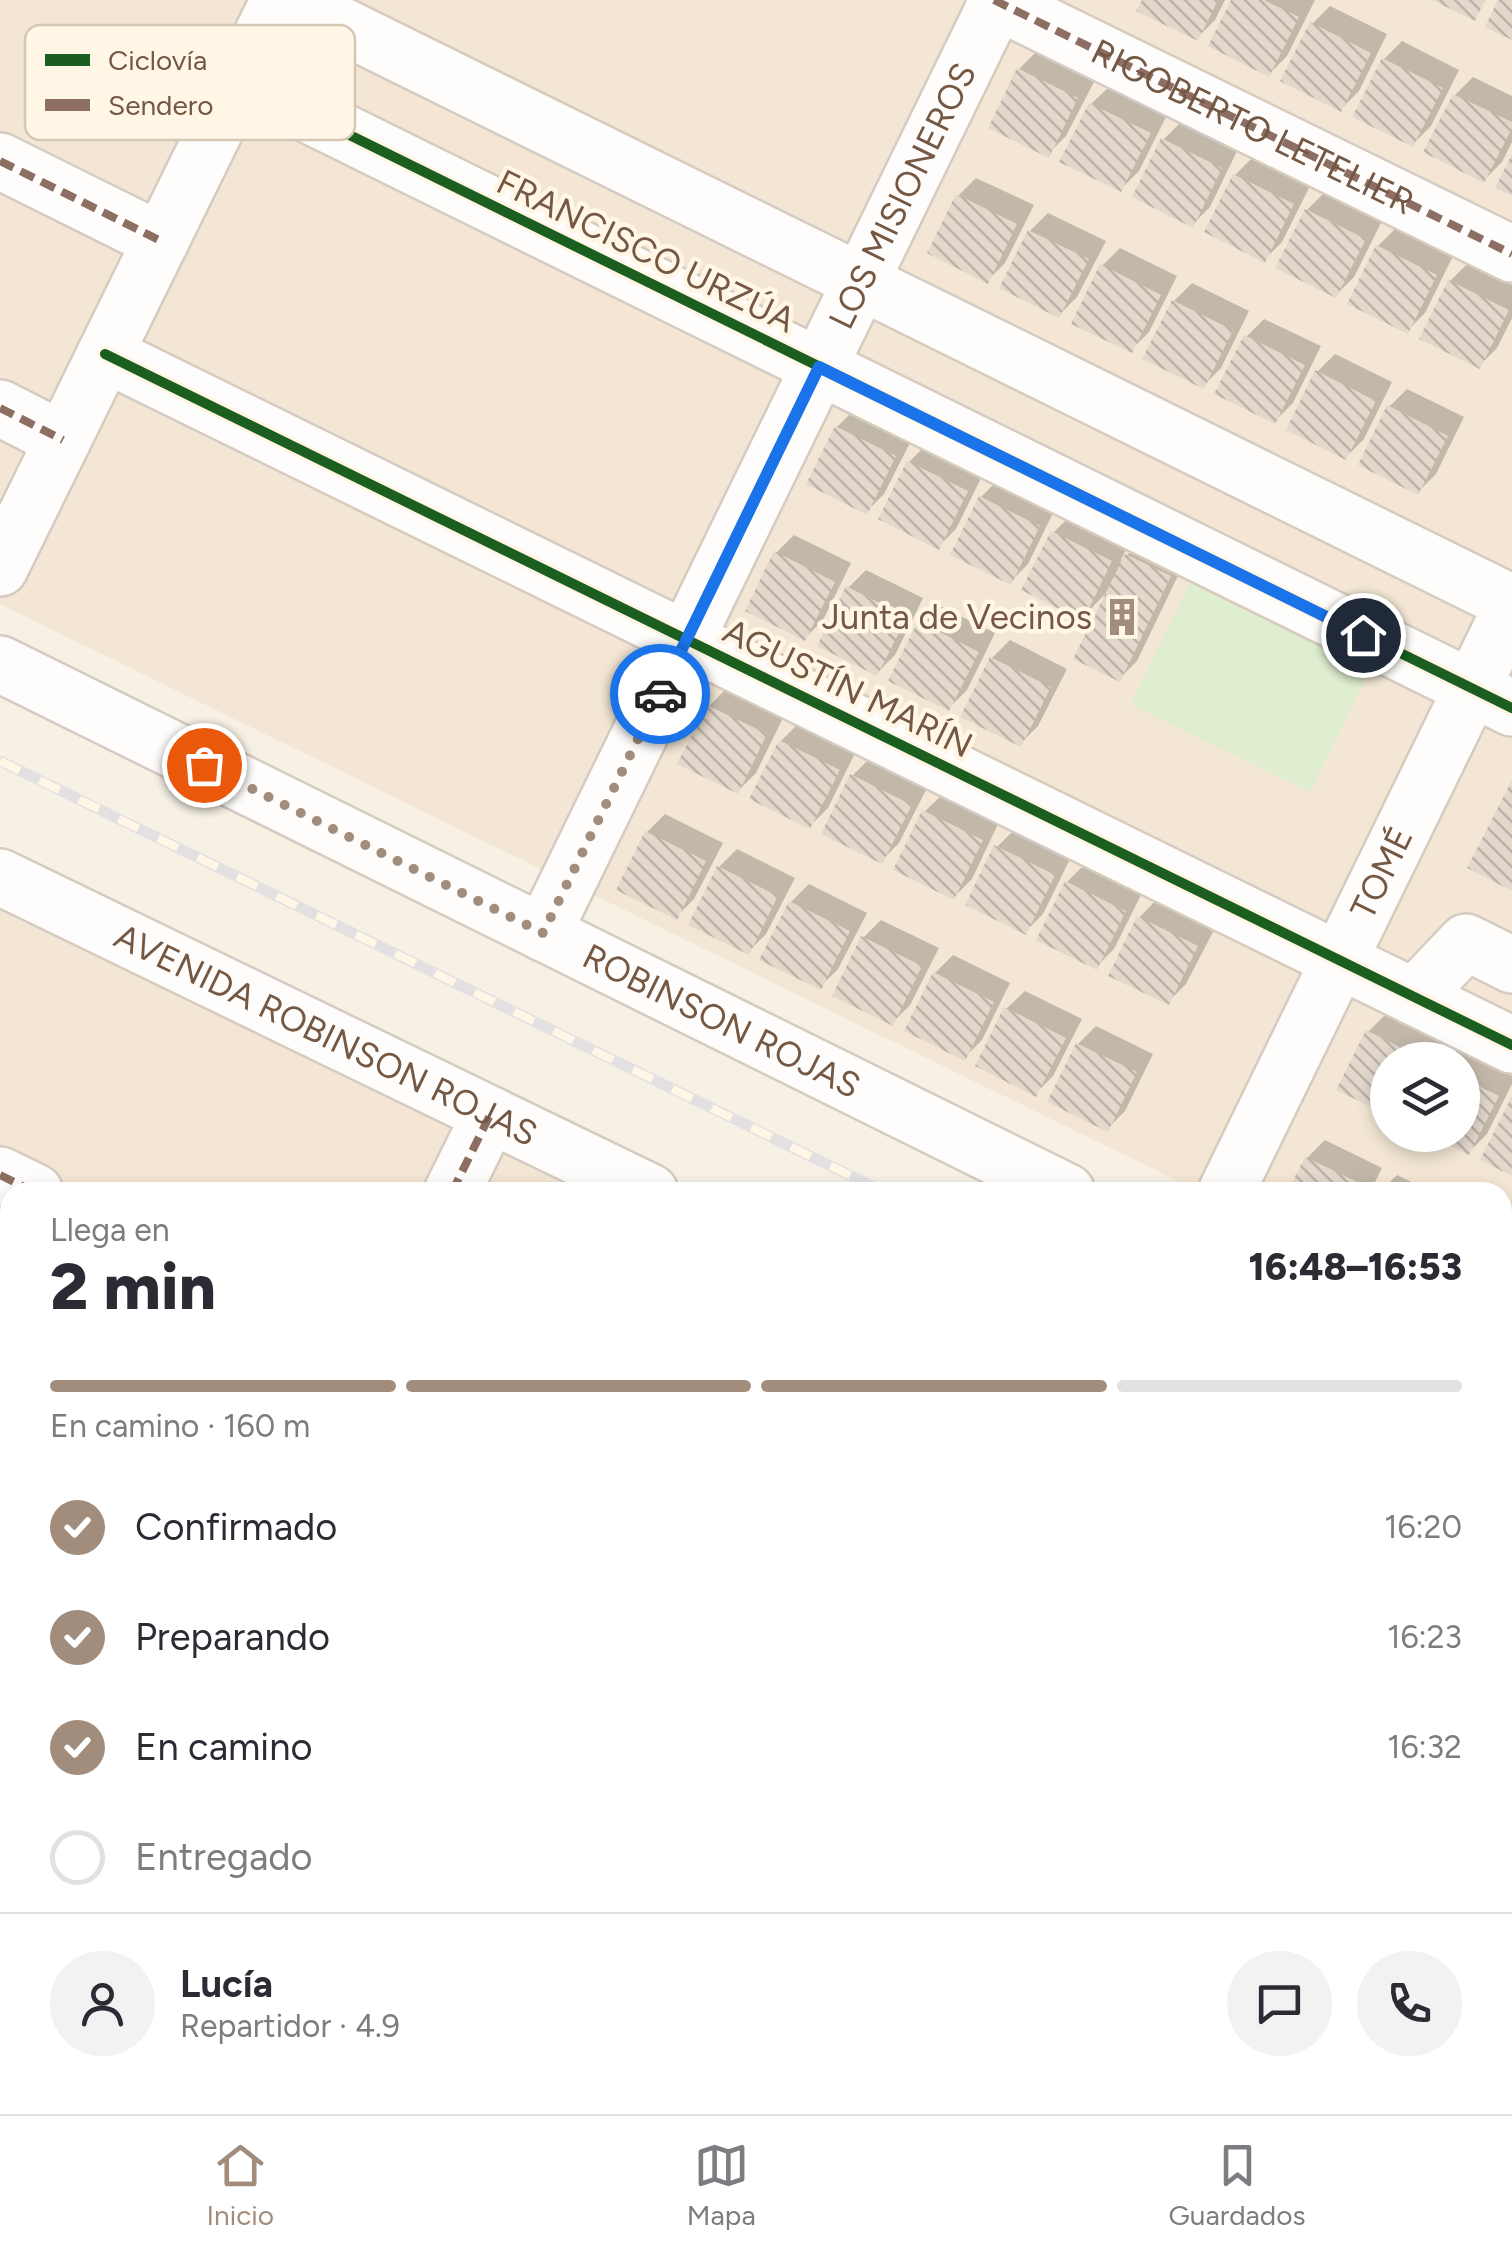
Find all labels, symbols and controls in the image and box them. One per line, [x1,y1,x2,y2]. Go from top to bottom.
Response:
legend [25,25,355,140]
street label: RIGOBERTO LETELIER [1085,30,1421,224]
text: Ciclovía [108,43,207,77]
street label: LOS MISIONEROS [820,56,985,336]
text: Sendero [108,88,214,122]
street label: FRANCISCO URZÚA [490,161,802,342]
pin [1321,593,1406,678]
place label: Junta de Vecinos [822,596,1092,638]
building icon: Junta de Vecinos [1101,596,1143,638]
icon: home [1336,608,1391,663]
street label: AGUSTÍN MARÍN [717,610,979,766]
courier [610,644,710,744]
icon: car [633,667,688,722]
pin [162,723,247,808]
icon: bag [177,738,232,793]
street label: TOMÉ [1342,820,1422,926]
street label: AVENIDA ROBINSON ROJAS [108,915,544,1155]
street label: ROBINSON ROJAS [576,935,867,1107]
map controls [1370,1042,1480,1152]
button: layers [1370,1042,1480,1152]
text: Llega en [50,1211,170,1249]
text: 16:48–16:53 [1249,1244,1462,1290]
text: 2 min [50,1247,216,1325]
text: En camino · 160 m [50,1407,310,1445]
icon: check [50,1500,105,1555]
text: Confirmado [135,1504,337,1550]
text: 16:20 [1384,1508,1462,1546]
icon: check [50,1610,105,1665]
text: Preparando [135,1614,330,1660]
text: 16:23 [1387,1618,1462,1656]
icon: check [50,1720,105,1775]
text: En camino [135,1724,312,1770]
text: 16:32 [1387,1728,1462,1766]
text: Entregado [135,1834,313,1880]
button: person [50,1951,155,2056]
button: chat [1227,1951,1332,2056]
button: phone [1357,1951,1462,2056]
text: Lucía [180,1961,273,2007]
text: Repartidor · 4.9 [180,2007,400,2045]
tab: Inicio [206,2138,274,2232]
tab: Mapa [687,2138,756,2232]
tab: Guardados [1169,2138,1306,2232]

